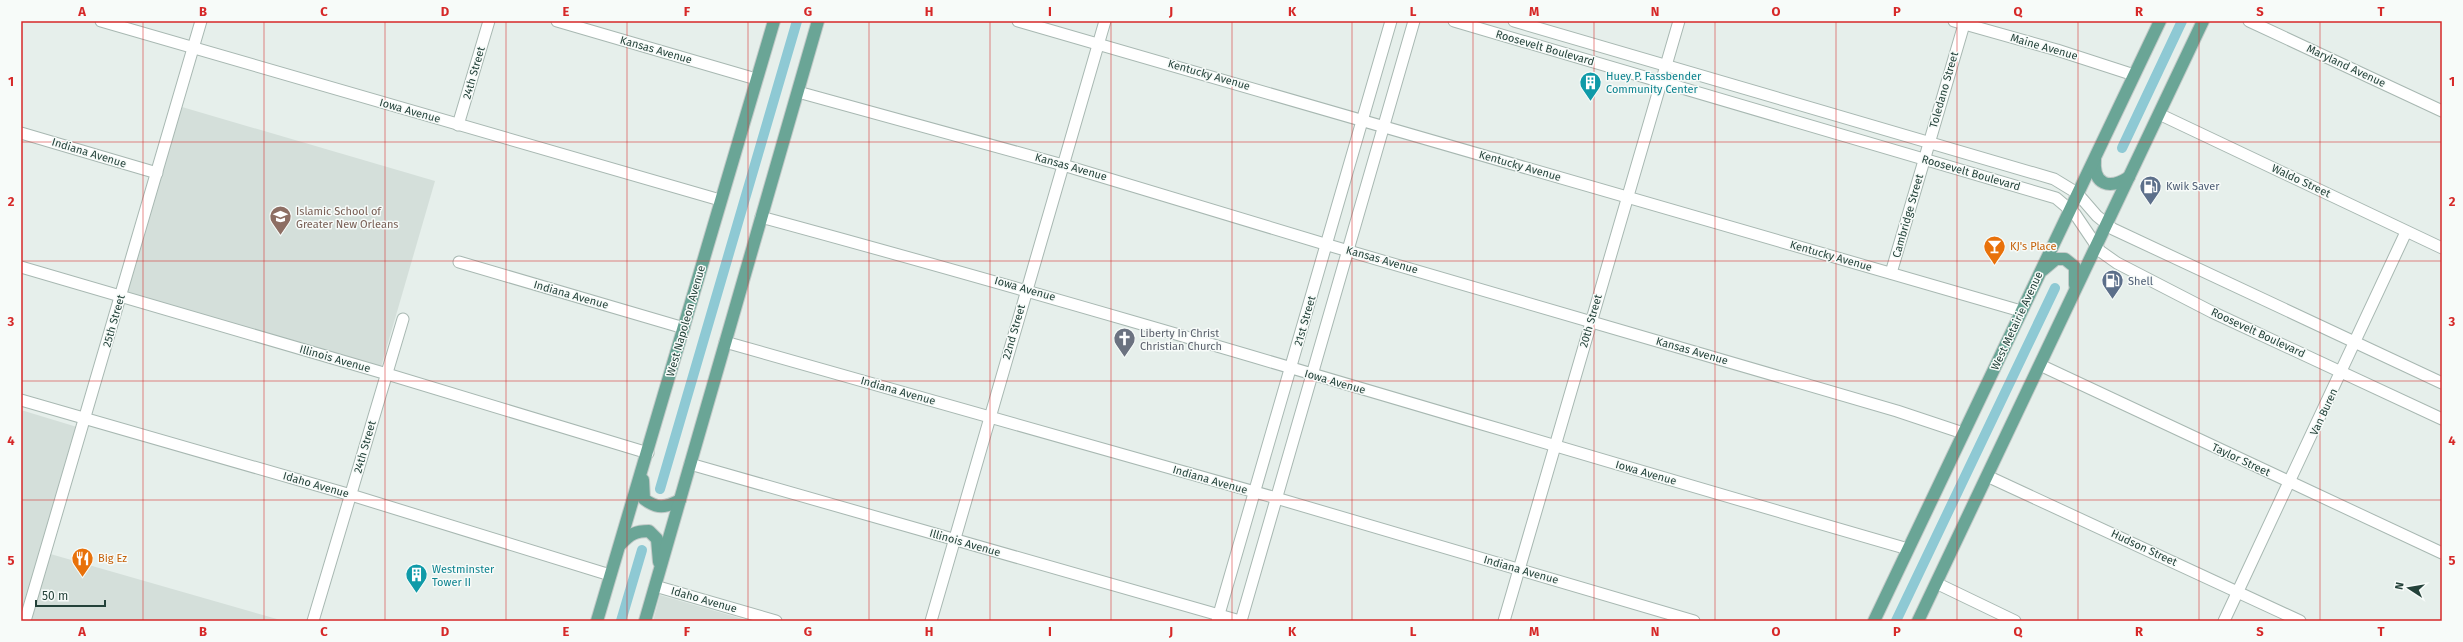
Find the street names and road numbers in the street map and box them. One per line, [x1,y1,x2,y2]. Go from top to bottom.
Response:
street label: Roosevelt Boulevard [1494,28,1596,68]
street label: Maine Avenue [2009,31,2079,63]
street label: Kansas Avenue [618,34,694,66]
street label: Maryland Avenue [2304,42,2388,90]
street label: 24th Street [460,45,488,101]
street label: Toledano Street [1927,50,1961,130]
street label: Kentucky Avenue [1166,57,1252,93]
street label: Iowa Avenue [378,96,442,126]
street label: Indiana Avenue [50,135,128,171]
street label: Kentucky Avenue [1477,148,1563,184]
street label: Kansas Avenue [1033,151,1109,183]
street label: Roosevelt Boulevard [1920,153,2022,193]
street label: Waldo Street [2269,162,2333,200]
street label: Cambridge Street [1890,173,1926,259]
street label: Kentucky Avenue [1788,238,1874,274]
street label: Kansas Avenue [1344,244,1420,276]
street label: West Napoleon Avenue [664,264,708,378]
street label: West Metairie Avenue [1988,270,2046,372]
street label: Iowa Avenue [993,274,1057,304]
street label: Indiana Avenue [532,278,610,312]
street label: 25th Street [100,293,128,349]
street label: 20th Street [1577,293,1605,349]
street label: 21st Street [1292,294,1318,348]
street label: 22nd Street [1000,303,1028,361]
street label: Roosevelt Boulevard [2209,306,2307,360]
street label: Kansas Avenue [1654,335,1730,367]
street label: Illinois Avenue [298,343,372,375]
street label: Iowa Avenue [1303,367,1367,397]
street label: Indiana Avenue [859,374,937,408]
street label: Van Buren [2307,386,2341,438]
street label: 24th Street [351,419,379,475]
street label: Taylor Street [2210,441,2272,479]
street label: Iowa Avenue [1614,458,1678,488]
street label: Indiana Avenue [1171,463,1249,497]
street label: Idaho Avenue [281,469,351,501]
street label: Illinois Avenue [928,527,1002,559]
street label: Hudson Street [2109,527,2179,569]
street label: Indiana Avenue [1482,553,1560,587]
street label: Idaho Avenue [669,584,739,616]

